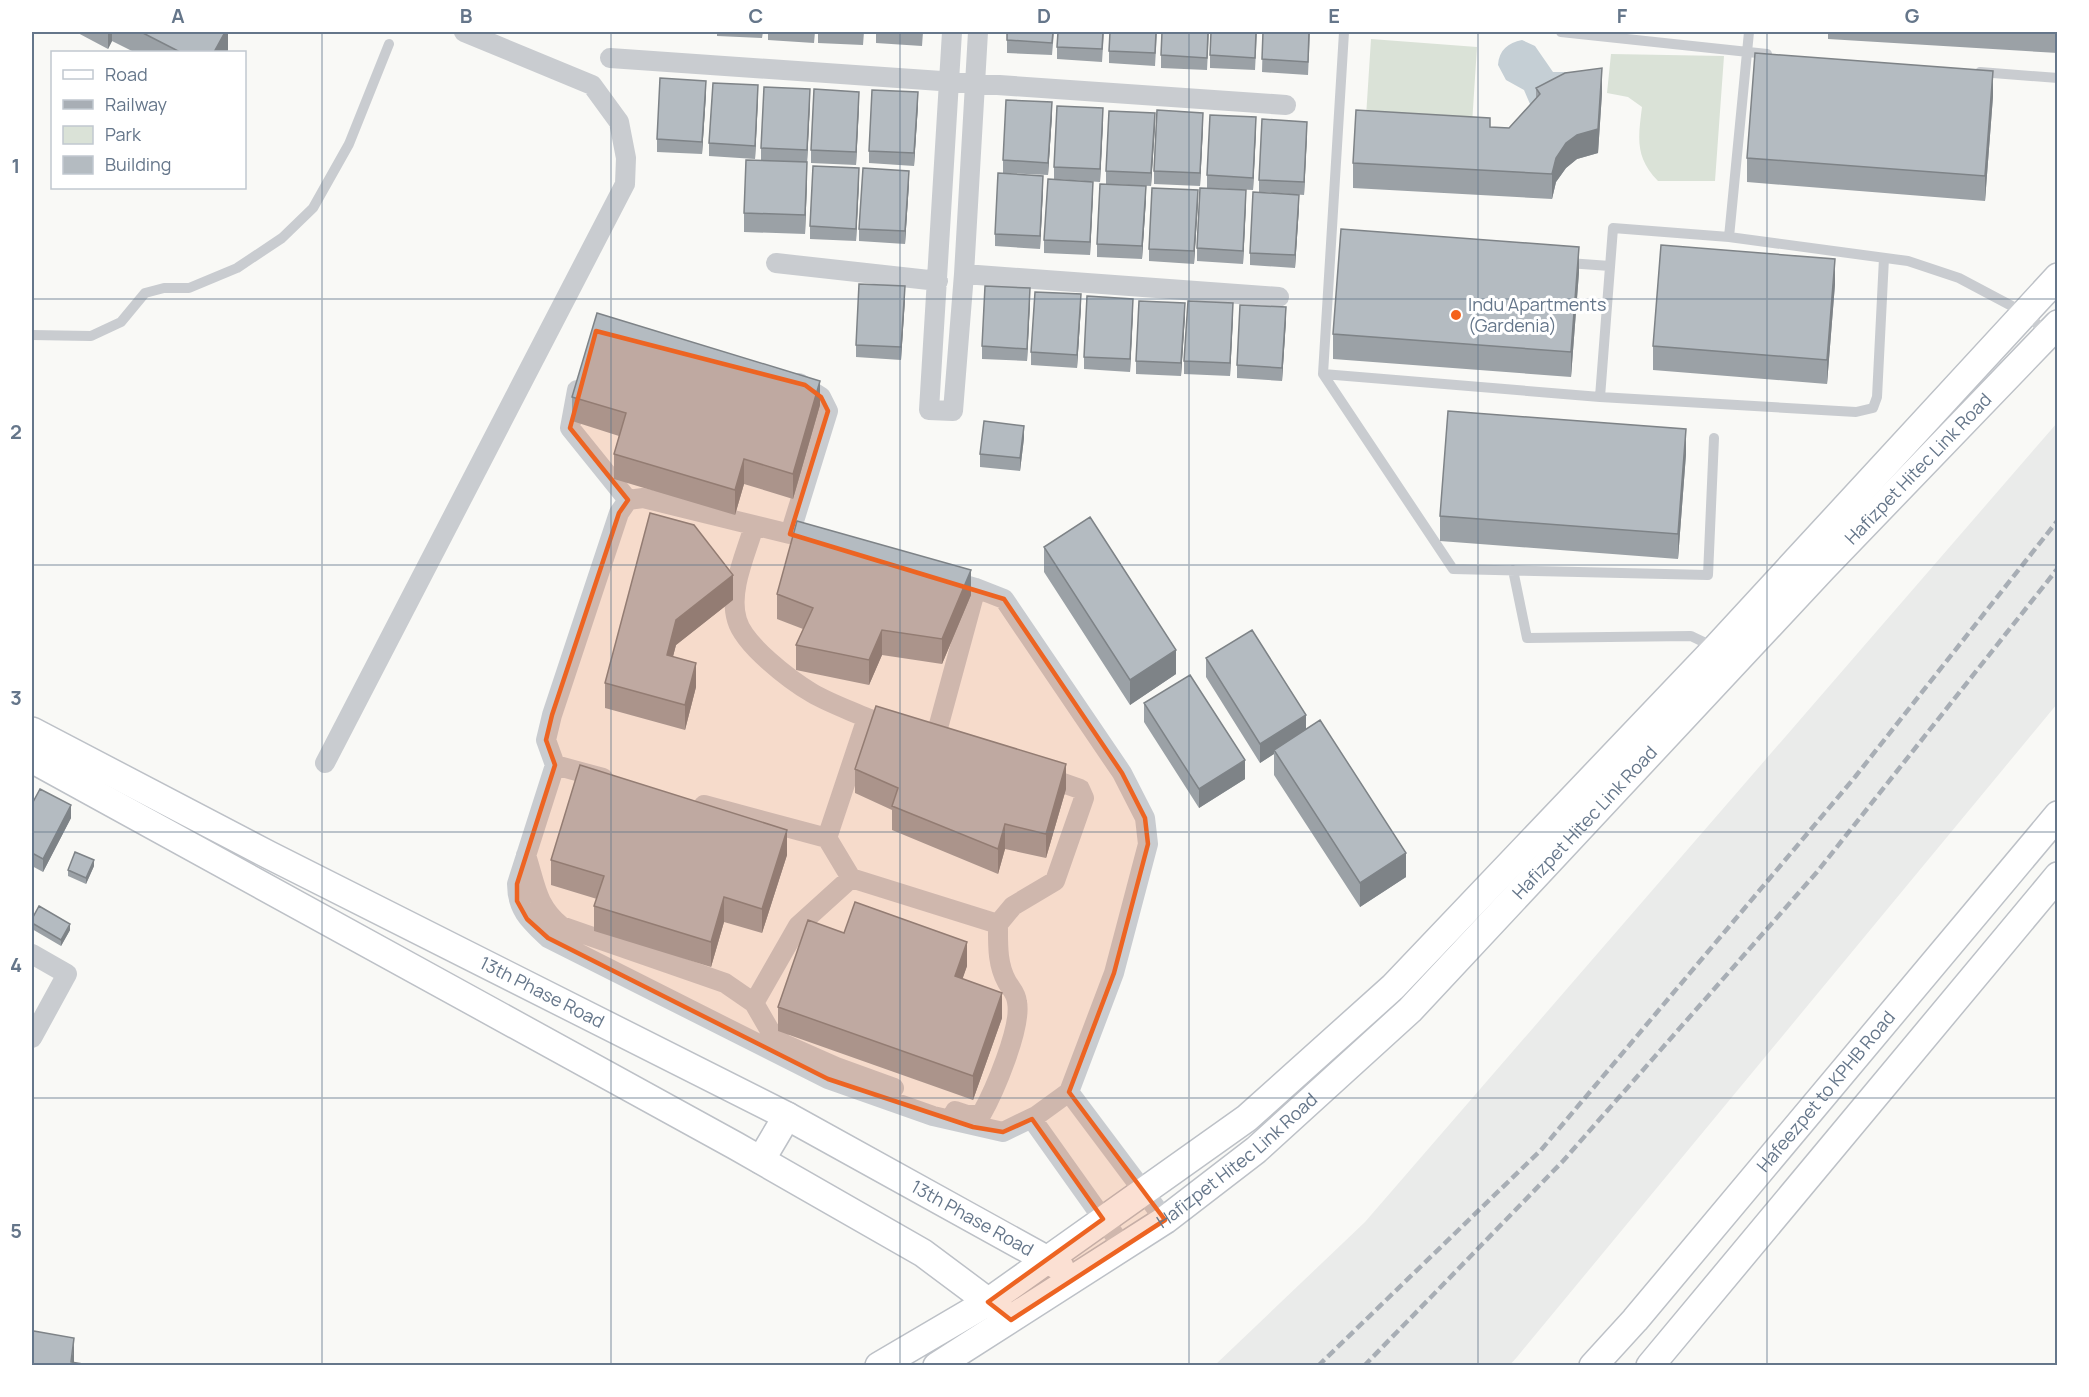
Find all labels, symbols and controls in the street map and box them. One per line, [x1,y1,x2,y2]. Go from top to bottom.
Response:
text: A [171,2,185,29]
text: B [460,2,473,29]
text: C [749,2,763,29]
text: D [1037,2,1051,29]
text: E [1328,2,1340,29]
text: F [1617,2,1628,29]
text: G [1905,2,1920,29]
legend [51,51,246,189]
text: Road [105,62,148,86]
text: Railway [105,92,167,116]
text: Park [105,122,142,146]
text: 1 [12,152,20,179]
text: Building [105,152,171,176]
place label: Indu Apartments (Gardenia) [1468,292,1606,337]
marker: Indu Apartments (Gardenia) [1449,308,1463,322]
street label: Hafizpet Hitec Link Road [1839,387,1996,549]
text: 2 [10,418,22,445]
text: 3 [10,684,22,711]
street label: Hafizpet Hitec Link Road [1507,740,1662,904]
street label: 13th Phase Road [476,950,609,1033]
text: 4 [10,951,22,978]
street label: Hafeezpet to KPHB Road [1751,1005,1900,1177]
street label: Hafizpet Hitec Link Road [1152,1087,1322,1233]
street label: 13th Phase Road [907,1174,1038,1261]
text: 5 [10,1217,22,1244]

